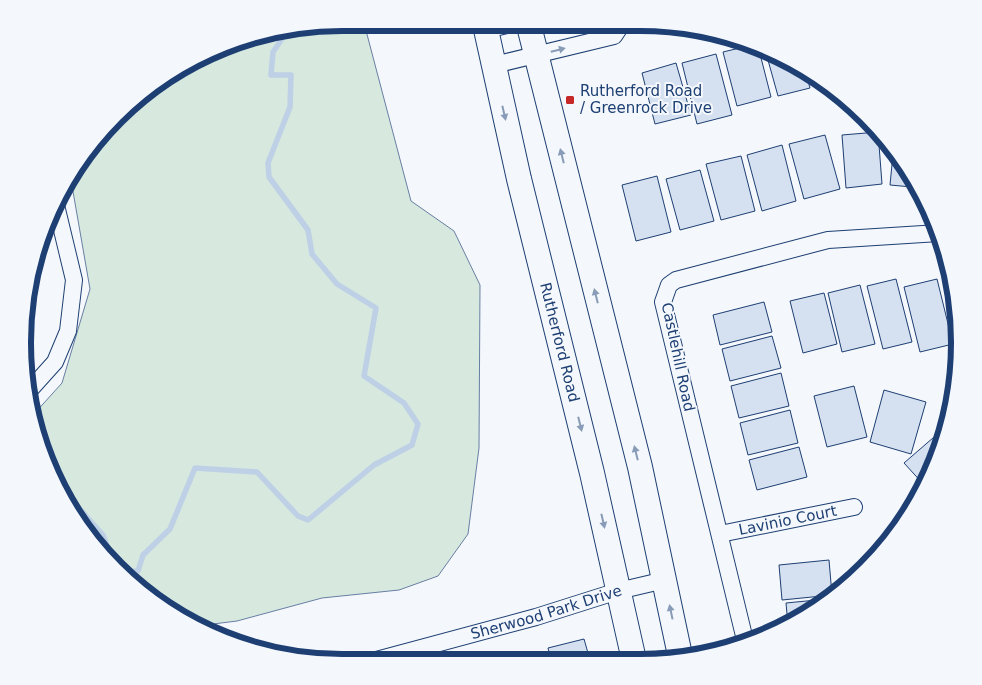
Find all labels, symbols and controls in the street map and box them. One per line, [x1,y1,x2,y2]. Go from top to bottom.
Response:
one-way arrow [551,46,566,54]
place label: Rutherford Road / Greenrock Drive [580,82,712,117]
marker: Rutherford Road / Greenrock Drive [564,94,576,106]
one-way arrow [501,105,509,121]
one-way arrow [558,149,566,164]
street label: Rutherford Road [536,281,583,404]
one-way arrow [592,288,600,303]
street label: Castlehill Road [658,301,698,413]
one-way arrow [576,416,584,431]
one-way arrow [632,446,640,461]
street label: Lavinio Court [737,502,838,539]
one-way arrow [599,513,607,528]
street label: Sherwood Park Drive [469,581,624,643]
one-way arrow [667,604,675,620]

